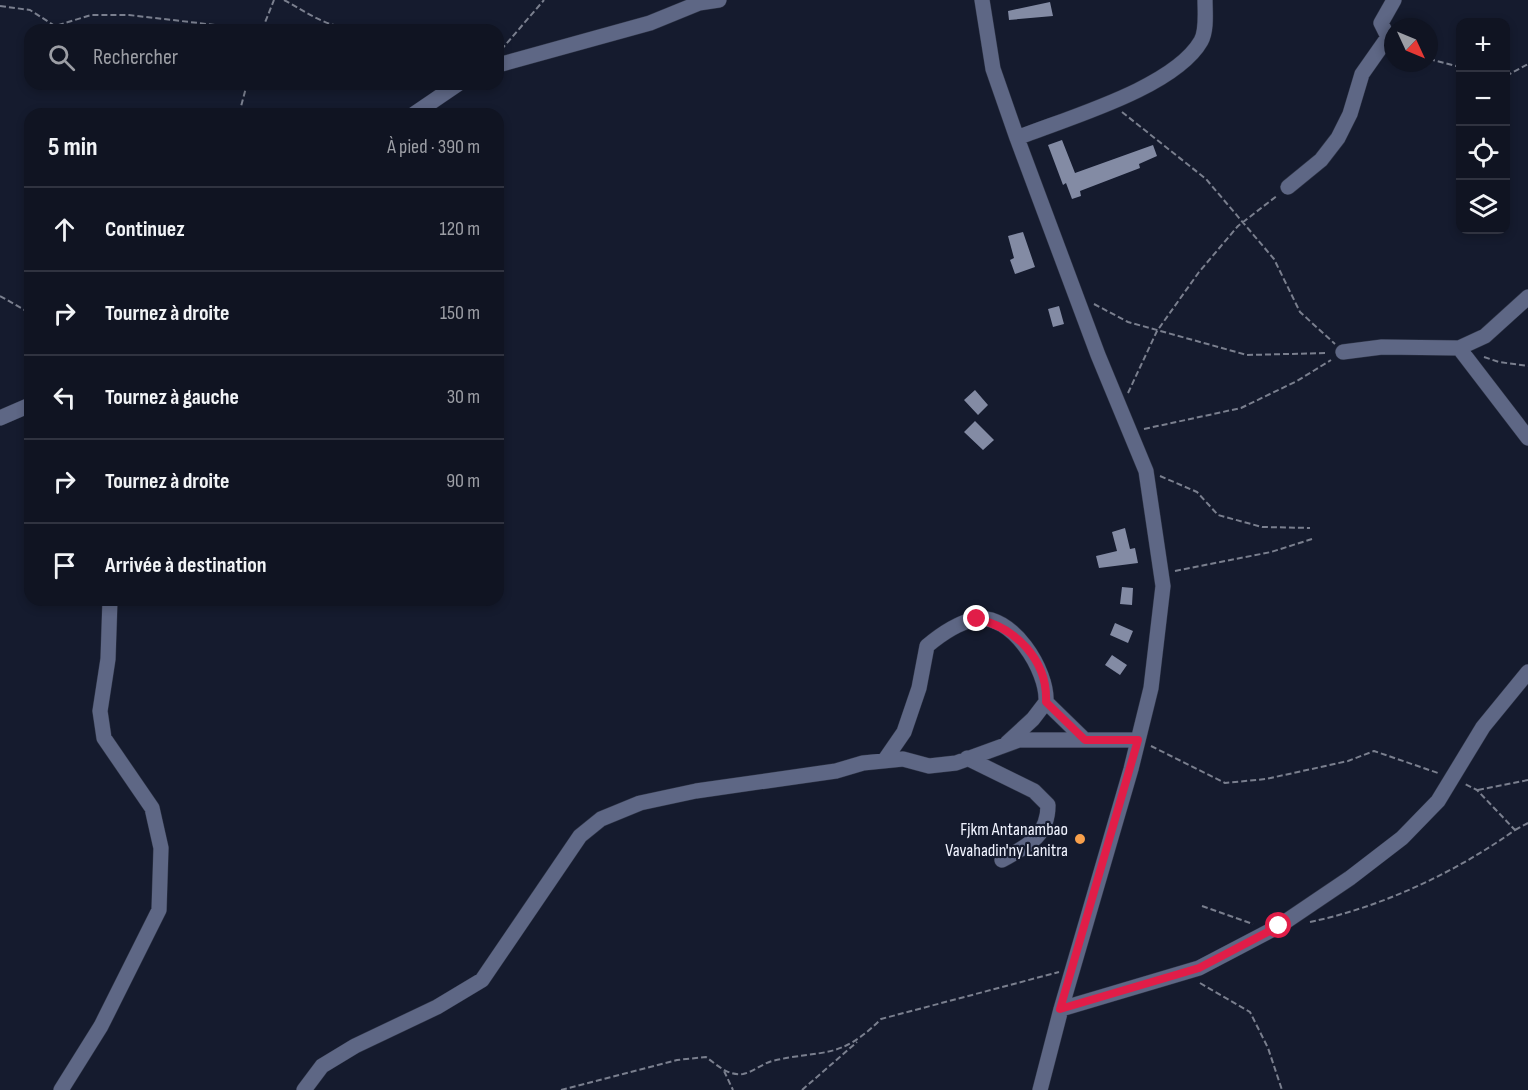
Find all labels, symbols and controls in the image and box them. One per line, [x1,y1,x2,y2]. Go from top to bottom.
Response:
north arrow [1384,18,1438,72]
map controls [1456,18,1510,234]
button: + [1456,18,1510,72]
search box [24,24,504,90]
icon: search [45,41,78,74]
text: Rechercher [93,44,178,71]
button: − [1456,72,1510,126]
button: locate [1456,126,1510,180]
text: 5 min [48,132,98,163]
text: À pied · 390 m [387,135,480,159]
button: layers [1456,180,1510,234]
icon: ahead [48,213,81,246]
text: Continuez [105,216,185,243]
text: 120 m [440,217,480,241]
icon: right [48,297,81,330]
text: Tournez à droite [105,300,230,327]
text: 150 m [440,301,480,325]
icon: left [48,381,81,414]
text: Tournez à gauche [105,384,239,411]
text: 30 m [447,385,480,409]
icon: right [48,465,81,498]
text: Tournez à droite [105,468,230,495]
text: 90 m [446,469,480,493]
icon: arrive [48,549,81,582]
text: Arrivée à destination [105,552,267,579]
route end [963,605,989,631]
place label: Fjkm Antanambao Vavahadin'ny Lanitra [945,819,1068,861]
marker: Fjkm Antanambao Vavahadin'ny Lanitra [1073,832,1087,846]
route start [1265,912,1291,938]

